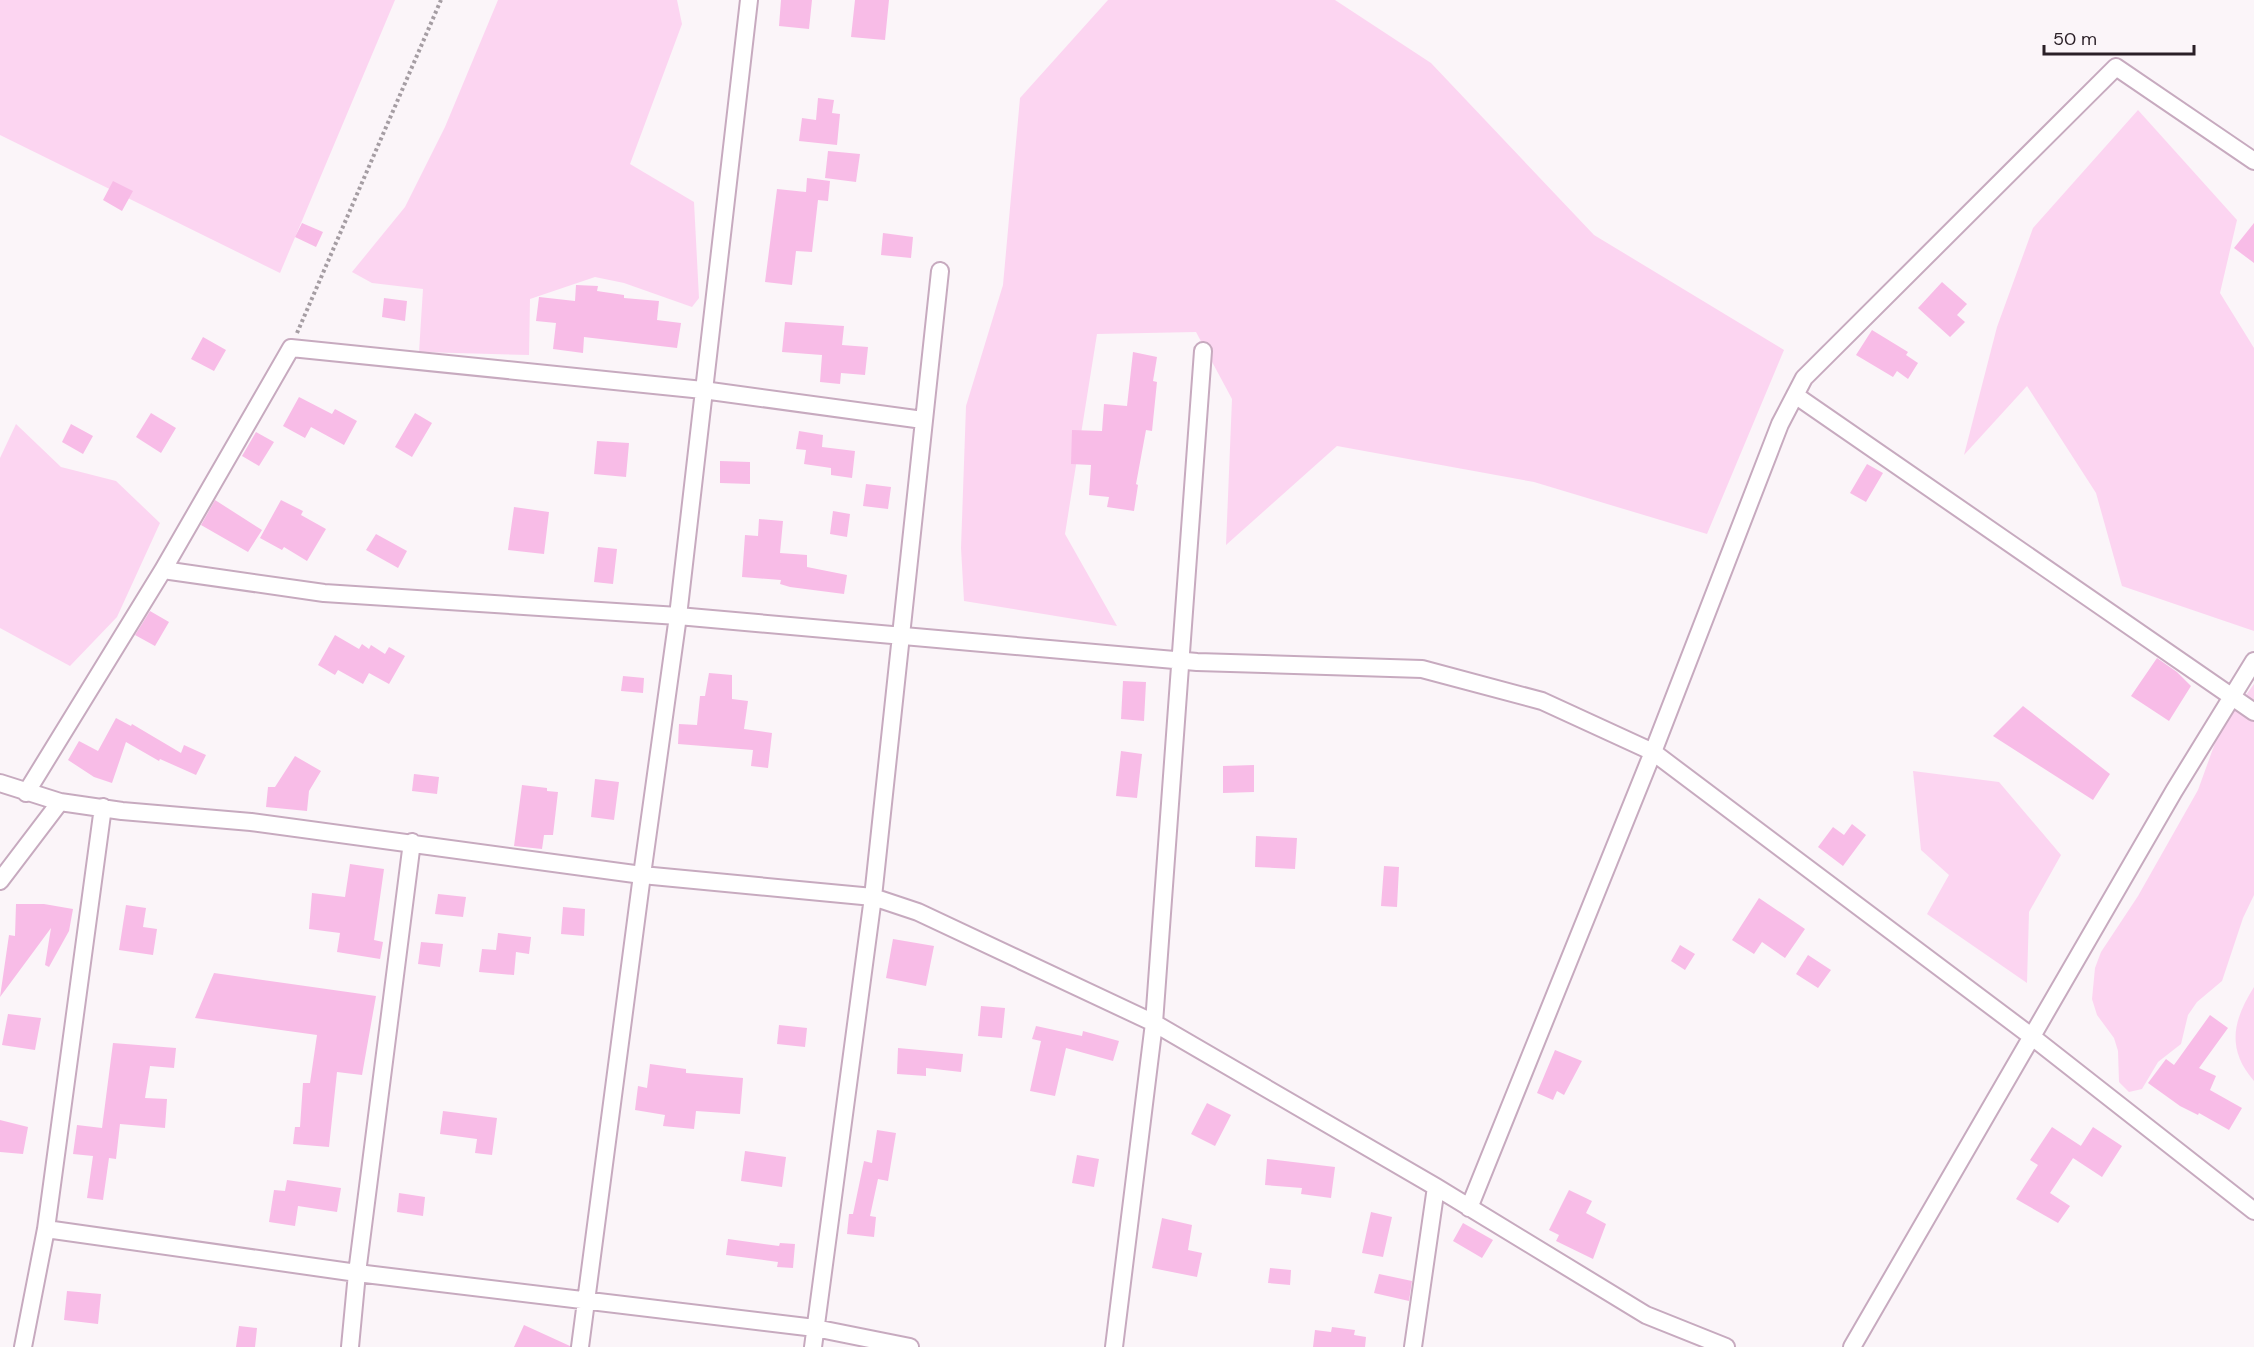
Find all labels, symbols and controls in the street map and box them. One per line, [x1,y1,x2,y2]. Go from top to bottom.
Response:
scale bar [2044,18,2194,56]
text: 50 m [2053,27,2097,51]

